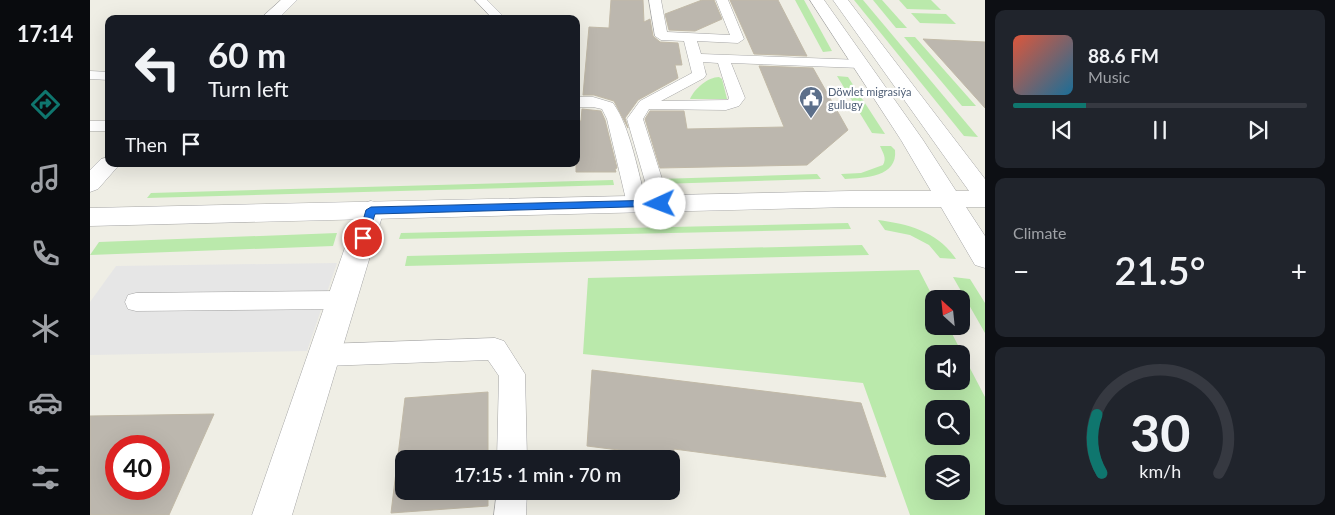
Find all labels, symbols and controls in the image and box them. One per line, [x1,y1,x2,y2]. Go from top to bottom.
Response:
text: 17:14 [17,20,73,47]
text: 60 m [208,33,286,75]
icon: left [125,35,190,100]
text: 88.6 FM [1088,44,1159,67]
text: Music [1088,67,1130,86]
text: Turn left [208,75,289,102]
public building icon: Döwlet migrasiýa gullugy [798,85,824,119]
place label: Döwlet migrasiýa gullugy [828,85,911,111]
icon: directions [28,87,63,122]
icon: previous [1048,116,1076,144]
icon: pause [1146,116,1174,144]
icon: next [1244,116,1272,144]
icon: arrive [177,130,205,158]
text: Then [125,133,167,156]
icon: music [28,161,63,196]
position arrow [633,177,685,229]
pin [342,217,384,259]
text: Climate [1013,223,1066,242]
icon: arrive [349,224,377,252]
icon: phone [28,236,63,271]
text: 21.5° [1115,247,1205,293]
text: − [1013,254,1029,288]
text: + [1291,254,1307,288]
north arrow [925,290,970,335]
map controls [925,290,970,500]
icon: climate [28,311,63,346]
button: sound [925,345,970,390]
icon: car [28,385,63,420]
button: search [925,400,970,445]
text: 30 [1130,401,1190,463]
speed limit sign: 40 [105,435,170,500]
button: layers [925,455,970,500]
icon: filters [28,460,63,495]
text: km/h [1139,460,1181,482]
text: 17:15 · 1 min · 70 m [454,463,621,486]

